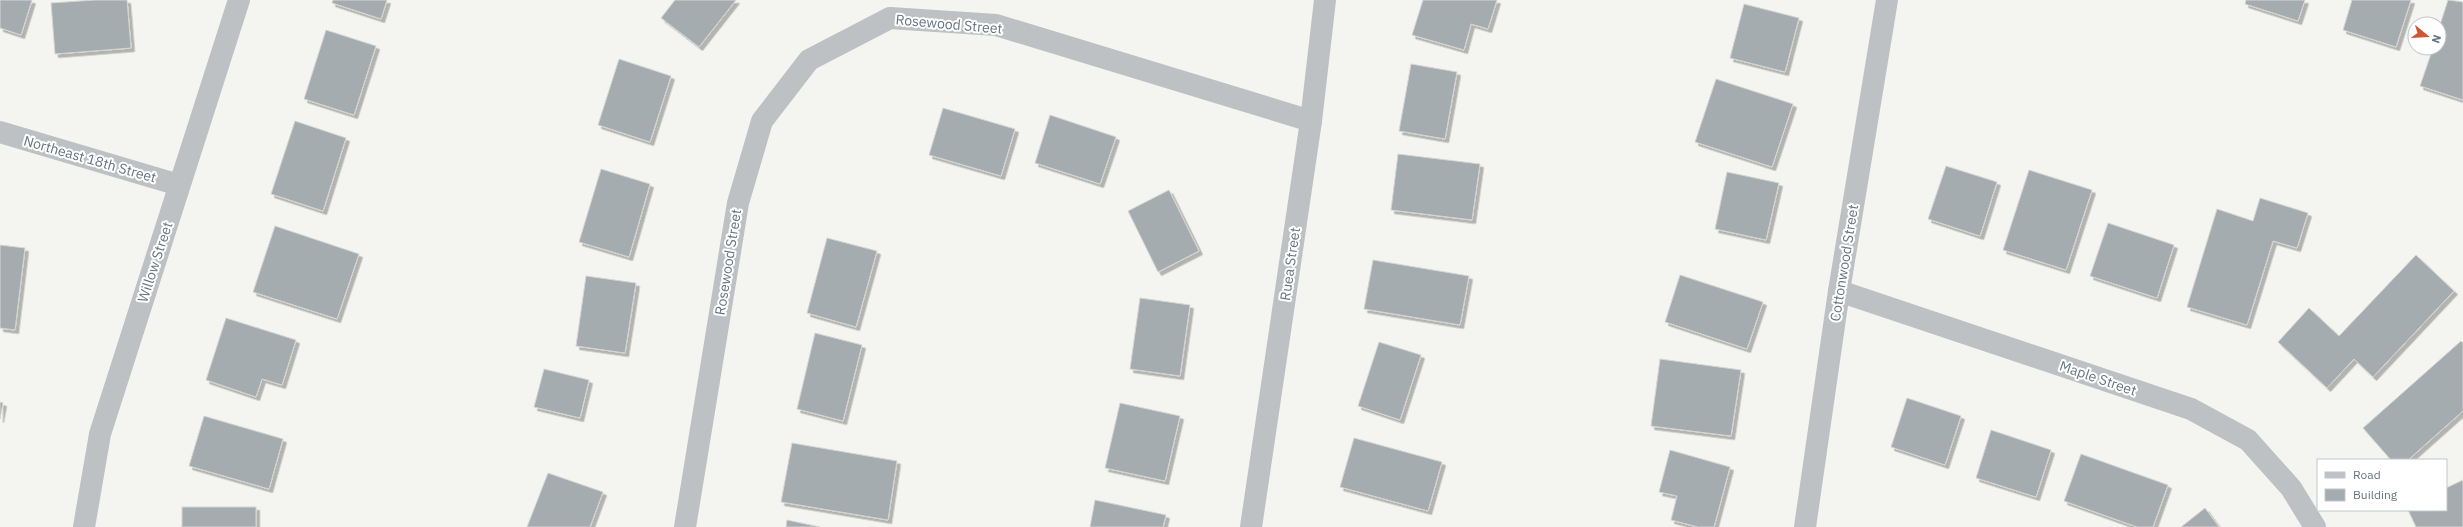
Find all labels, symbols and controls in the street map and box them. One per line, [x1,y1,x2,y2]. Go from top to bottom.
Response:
street label: Rosewood Street [895,10,1003,38]
north arrow [2407,16,2447,56]
text: N [2429,33,2444,45]
street label: Northeast 18th Street [22,131,159,187]
street label: Cottonwood Street [1826,203,1862,323]
street label: Rosewood Street [711,208,745,316]
street label: Willow Street [134,219,177,305]
street label: Ruea Street [1276,226,1304,302]
street label: Maple Street [2057,356,2139,400]
legend [2317,459,2447,511]
text: Road [2353,467,2381,482]
text: Building [2353,487,2398,502]

